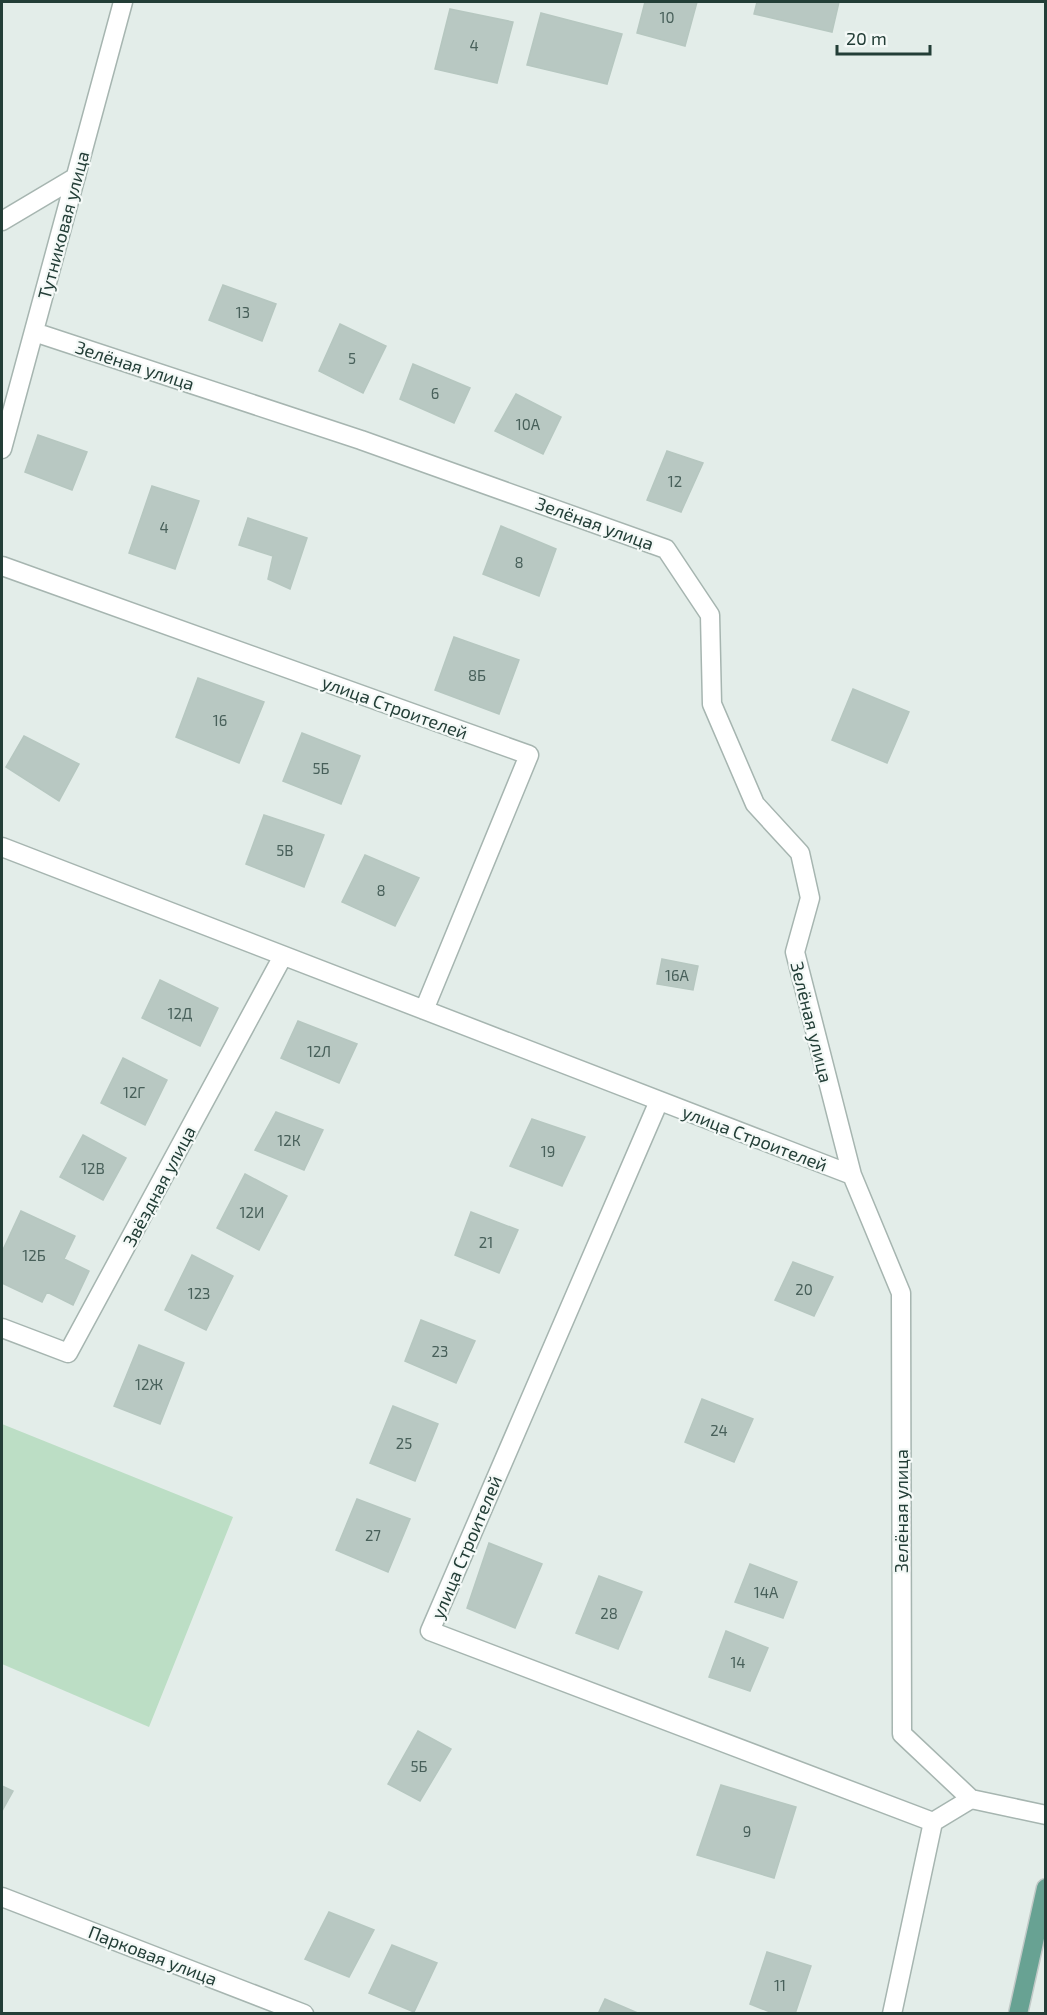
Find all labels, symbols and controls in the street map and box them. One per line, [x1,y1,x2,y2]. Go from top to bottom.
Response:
house number: 10 [659,8,675,26]
scale bar [837,18,930,56]
text: 20 m [846,27,887,49]
house number: 4 [469,36,479,54]
street label: Тутниковая улица [33,149,93,301]
house number: 13 [236,303,250,321]
street label: Зелёная улица [73,335,197,395]
house number: 5 [348,349,356,367]
house number: 6 [431,384,439,402]
house number: 10А [516,415,541,433]
house number: 12 [668,472,682,490]
street label: Зелёная улица [533,491,657,555]
house number: 4 [159,518,169,536]
house number: 8 [514,553,524,571]
house number: 8Б [468,666,486,684]
street label: улица Строителей [319,670,471,744]
house number: 16 [213,711,227,729]
house number: 5Б [312,759,330,777]
house number: 5В [276,841,294,859]
house number: 8 [376,881,386,899]
street label: Зелёная улица [786,959,838,1085]
house number: 16А [665,966,690,984]
house number: 12Д [168,1004,192,1022]
house number: 12Л [307,1042,331,1060]
house number: 12Г [123,1083,145,1101]
street label: улица Строителей [679,1100,831,1176]
street label: Звёздная улица [118,1122,200,1250]
house number: 12К [277,1131,301,1149]
house number: 19 [541,1142,555,1160]
house number: 12В [81,1159,105,1177]
house number: 12И [240,1203,264,1221]
house number: 21 [479,1233,493,1251]
house number: 12Б [22,1246,46,1264]
house number: 20 [795,1280,813,1298]
house number: 12З [188,1284,210,1302]
house number: 23 [432,1342,448,1360]
house number: 12Ж [135,1375,163,1393]
house number: 24 [710,1421,728,1439]
house number: 25 [396,1434,412,1452]
street label: Зелёная улица [890,1449,912,1573]
street label: улица Строителей [426,1472,506,1622]
house number: 27 [365,1526,381,1544]
house number: 14А [754,1583,779,1601]
house number: 28 [600,1604,618,1622]
house number: 14 [730,1653,746,1671]
house number: 5Б [410,1757,428,1775]
house number: 9 [743,1822,751,1840]
street label: Парковая улица [85,1920,221,1990]
house number: 11 [774,1976,786,1994]

